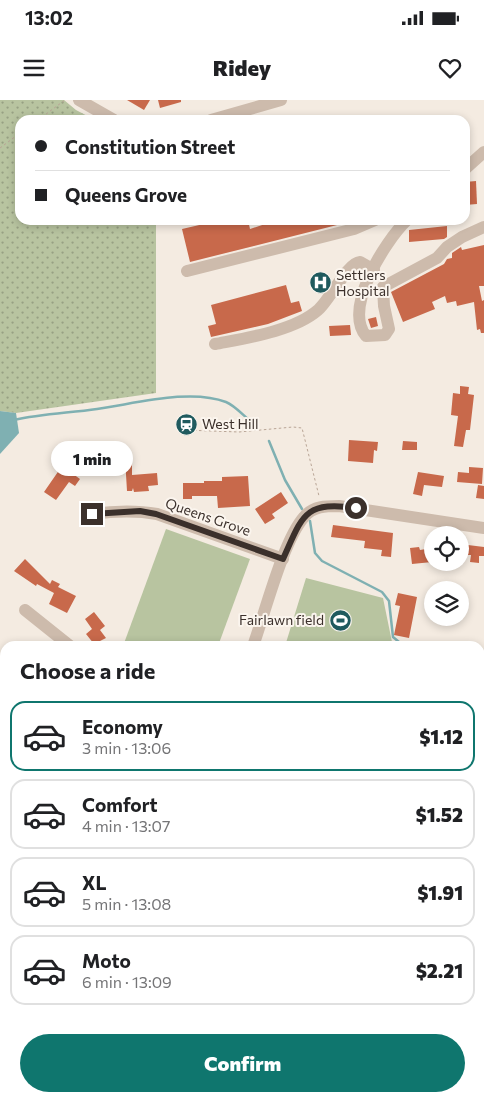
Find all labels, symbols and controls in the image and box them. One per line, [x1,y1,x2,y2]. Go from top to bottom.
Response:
text: 13:02 [25,6,73,29]
icon: menu [20,54,48,82]
text: Ridey [213,54,271,81]
icon: heart [436,54,464,82]
text: Constitution Street [65,135,235,158]
text: Queens Grove [65,183,187,206]
place label: Settlers Hospital [336,266,390,299]
hospital icon: Settlers Hospital [308,271,332,295]
station icon: West Hill [174,412,198,436]
place label: West Hill [202,415,259,432]
callout: 1 min [51,442,133,476]
text: 1 min [73,449,111,468]
street label: Queens Grove [163,494,253,539]
route start [345,497,367,519]
route end [81,503,103,525]
map controls [424,526,469,626]
button: locate [424,526,469,571]
button: layers [424,581,469,626]
sports icon: Fairlawn field [328,608,352,632]
place label: Fairlawn field [239,611,324,628]
text: Choose a ride [20,657,155,684]
icon: car [22,714,67,759]
text: Economy [82,715,163,738]
text: $1.12 [419,725,463,748]
text: 3 min · 13:06 [82,738,171,757]
icon: car [22,792,67,837]
text: Comfort [82,793,158,816]
text: $1.52 [416,803,463,826]
text: 4 min · 13:07 [82,816,170,835]
icon: car [22,870,67,915]
text: XL [82,871,107,894]
text: $1.91 [417,881,463,904]
text: 5 min · 13:08 [82,894,171,913]
icon: car [22,948,67,993]
text: Moto [82,949,131,972]
text: $2.21 [416,959,463,982]
text: 6 min · 13:09 [82,972,172,991]
button: Confirm [20,1034,465,1092]

